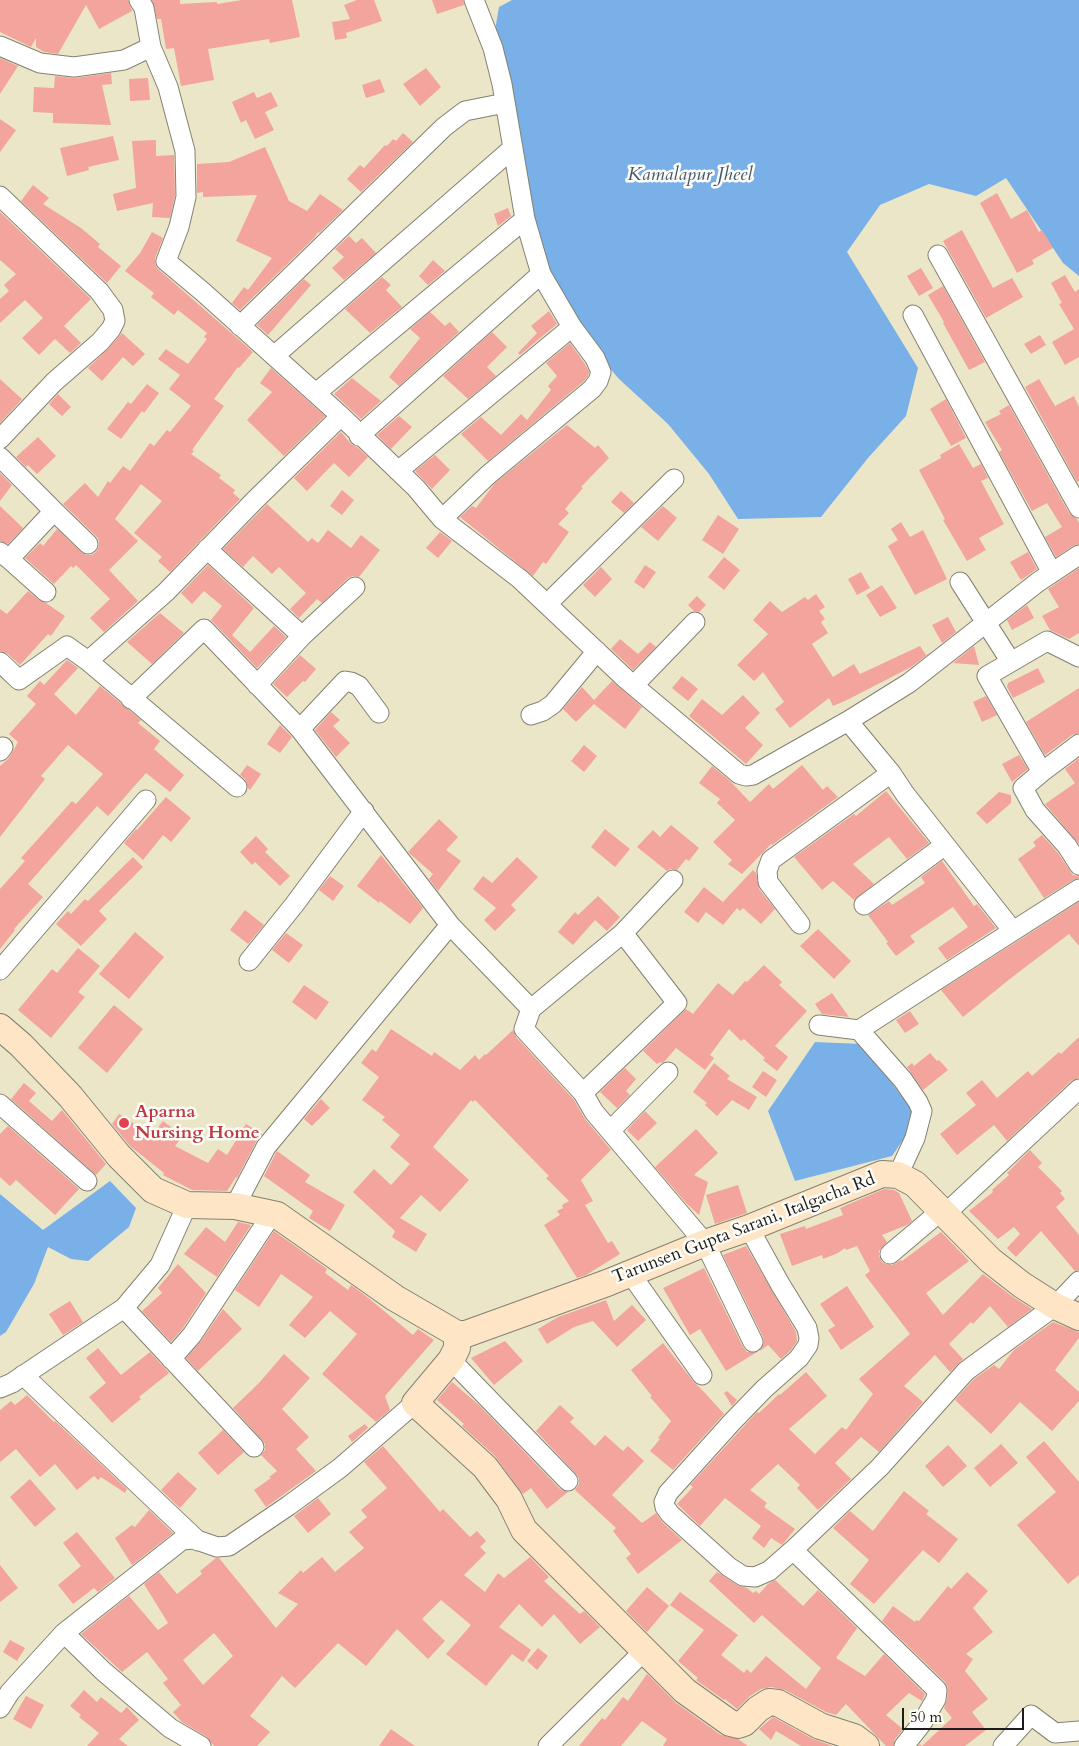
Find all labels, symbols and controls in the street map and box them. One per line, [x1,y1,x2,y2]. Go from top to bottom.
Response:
water label: Kamalapur Jheel [627,165,753,187]
place label: Aparna Nursing Home [135,1102,260,1144]
marker: Aparna Nursing Home [117,1116,131,1130]
street label: Tarunsen Gupta Sarani, Italgacha Rd [610,1169,878,1289]
scale bar [904,1698,1026,1730]
text: 50 m [910,1707,942,1727]

